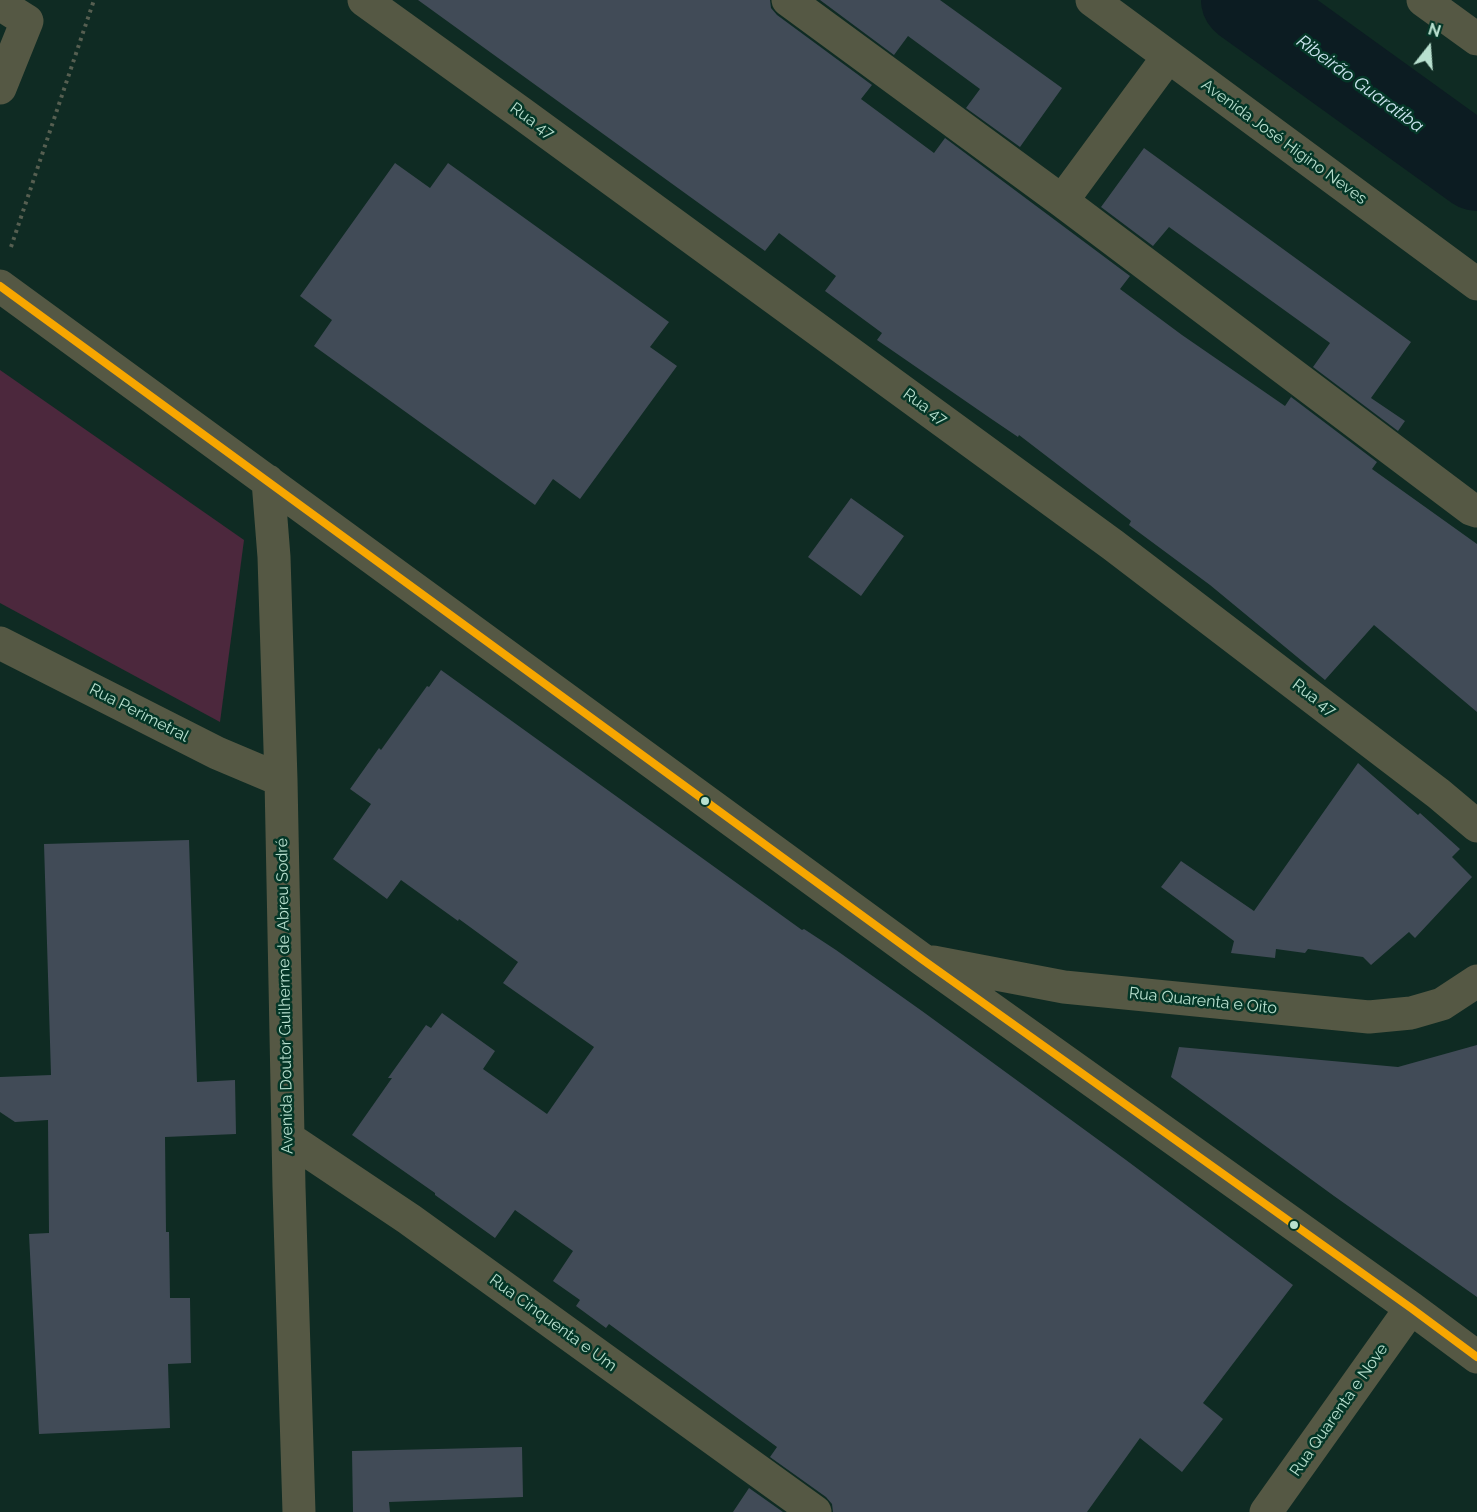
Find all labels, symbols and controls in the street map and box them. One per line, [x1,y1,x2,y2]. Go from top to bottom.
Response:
north arrow [1399,18,1459,78]
text: N [1426,19,1443,41]
water label: Ribeirão Guaratiba [1292,31,1428,137]
street label: Avenida José Higino Neves [1197,75,1371,209]
street label: Rua 47 [506,99,558,143]
street label: Rua 47 [899,385,951,429]
street label: Rua 47 [1288,675,1340,721]
street label: Rua Perimetral [86,680,192,746]
unlabelled marker [699,795,711,807]
street label: Avenida Doutor Guilherme de Abreu Sodré [273,838,297,1154]
street label: Rua Quarenta e Oito [1128,984,1278,1018]
unlabelled marker [1288,1219,1300,1231]
street label: Rua Cinquenta e Um [486,1270,620,1376]
street label: Rua Quarenta e Nove [1286,1340,1392,1480]

